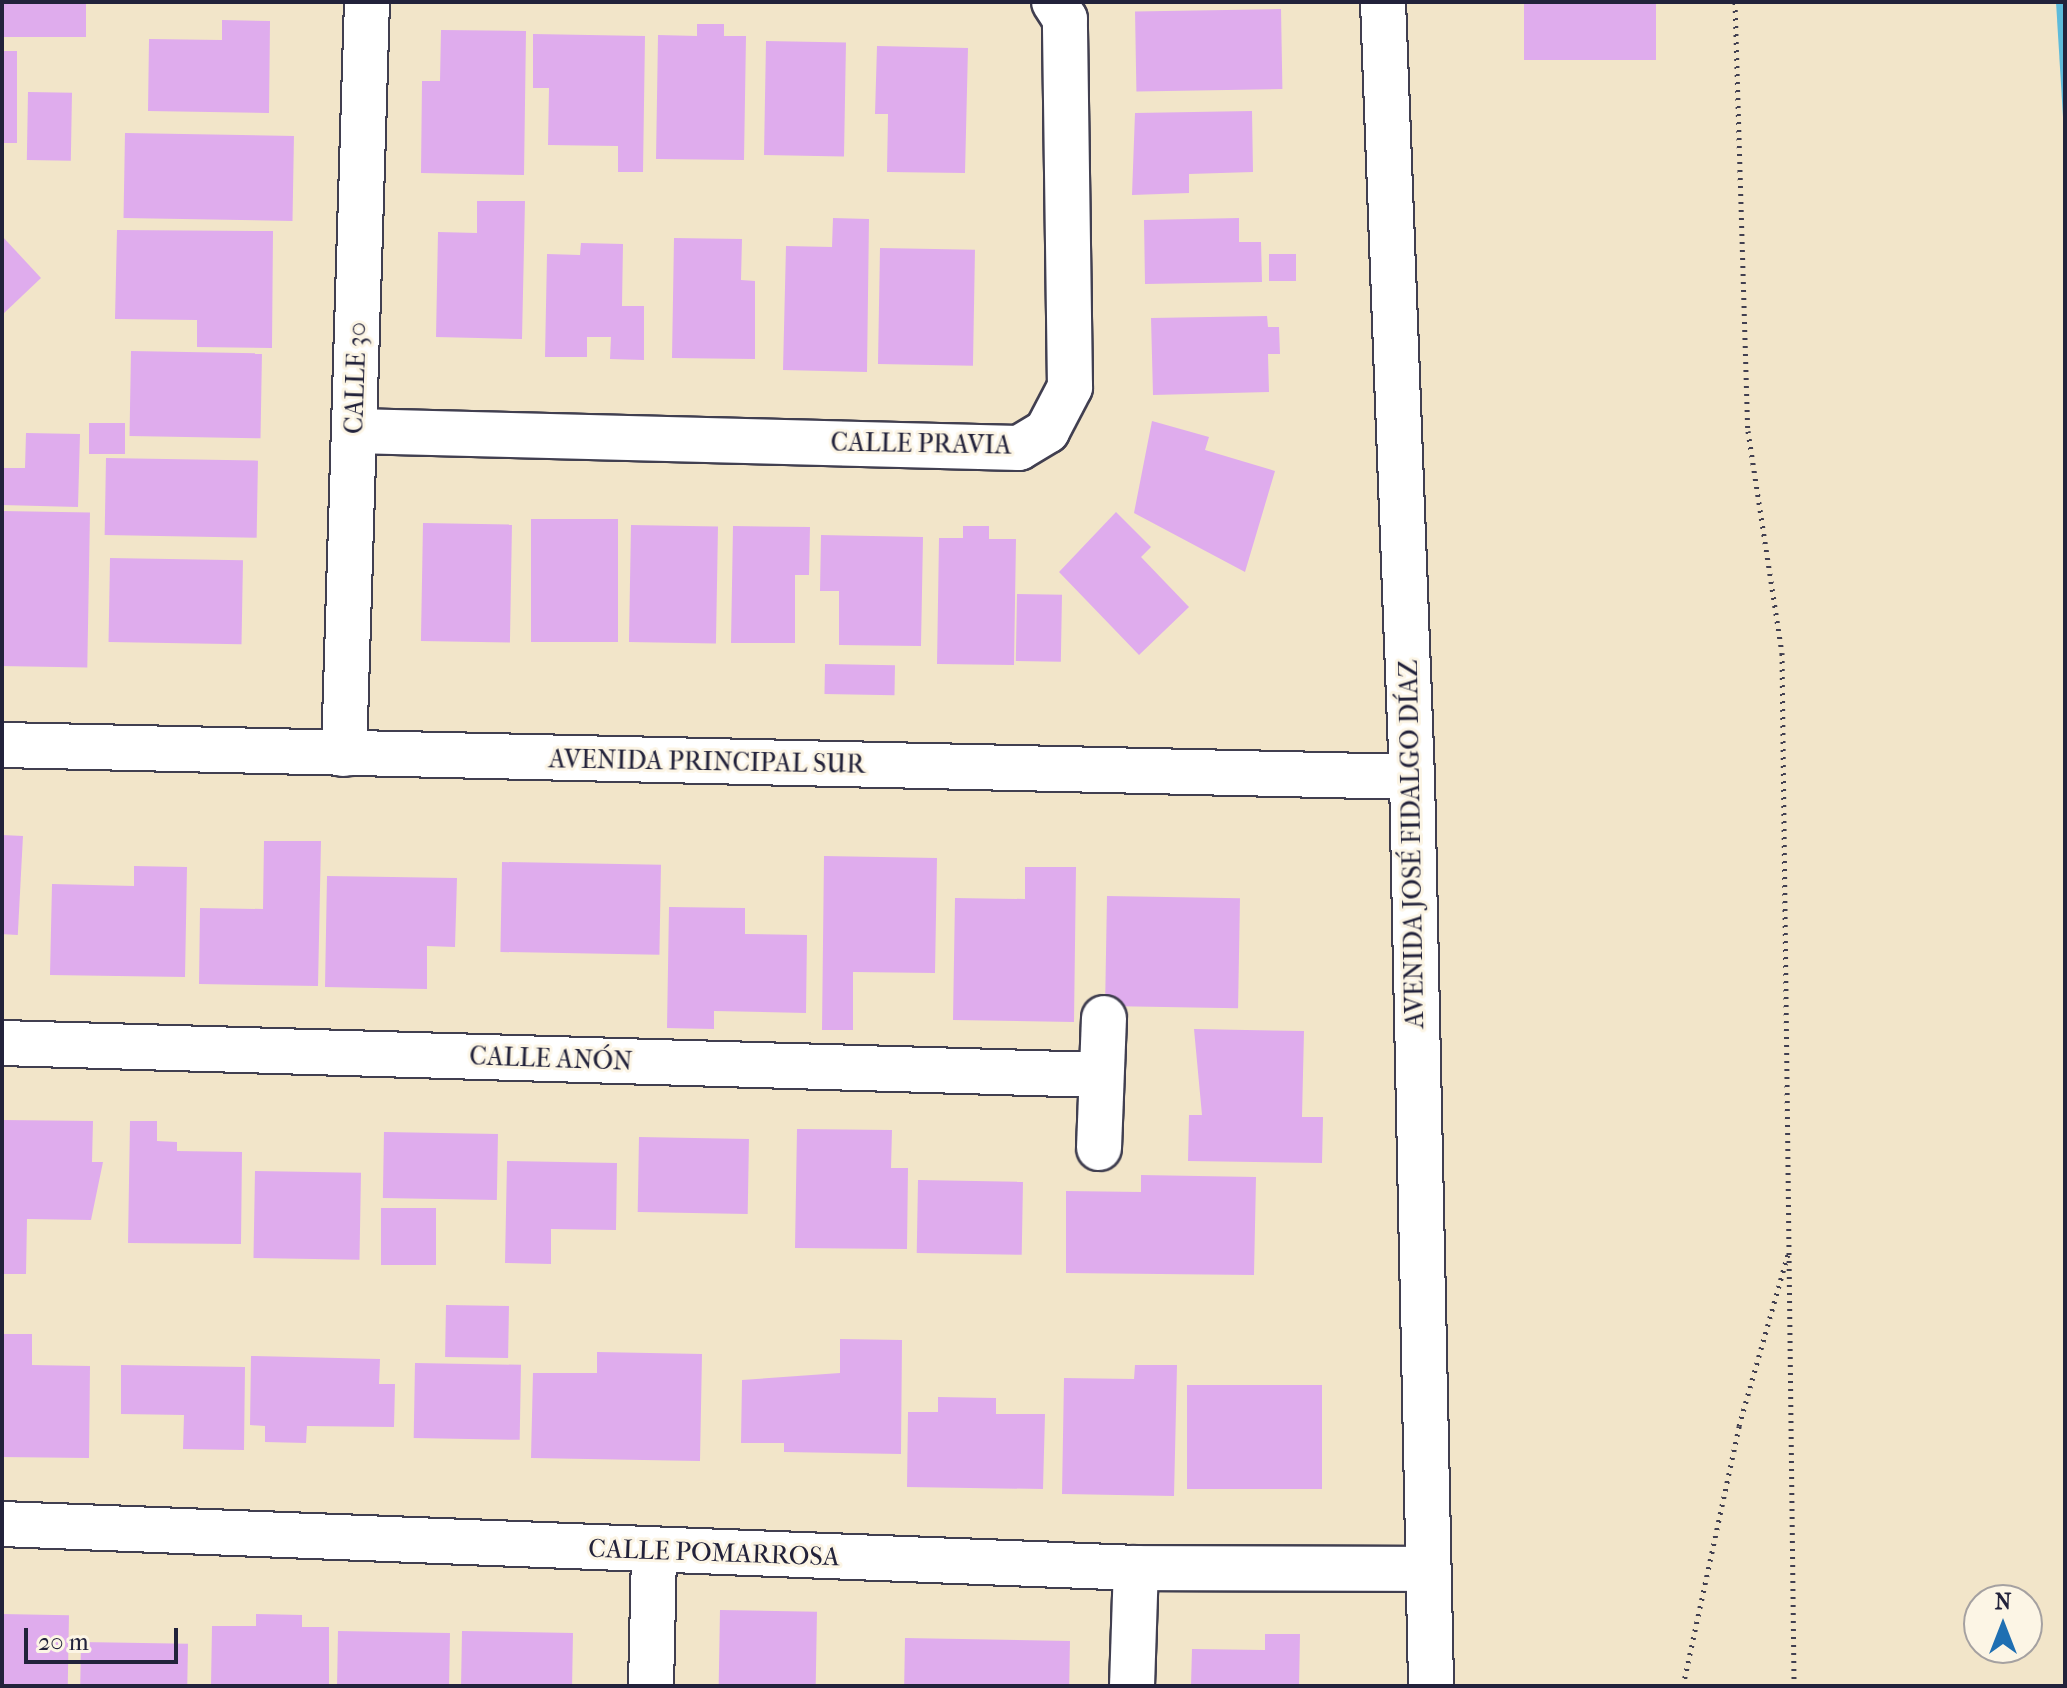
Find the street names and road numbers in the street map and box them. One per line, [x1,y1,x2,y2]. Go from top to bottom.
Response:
street label: CALLE 30 [338,321,374,435]
street label: CALLE PRAVIA [830,427,1012,461]
street label: AVENIDA JOSÉ FIDALGO DÍAZ [1393,659,1431,1029]
street label: AVENIDA PRINCIPAL SUR [548,744,866,780]
street label: CALLE ANÓN [469,1041,633,1077]
street label: CALLE POMARROSA [588,1533,840,1573]

